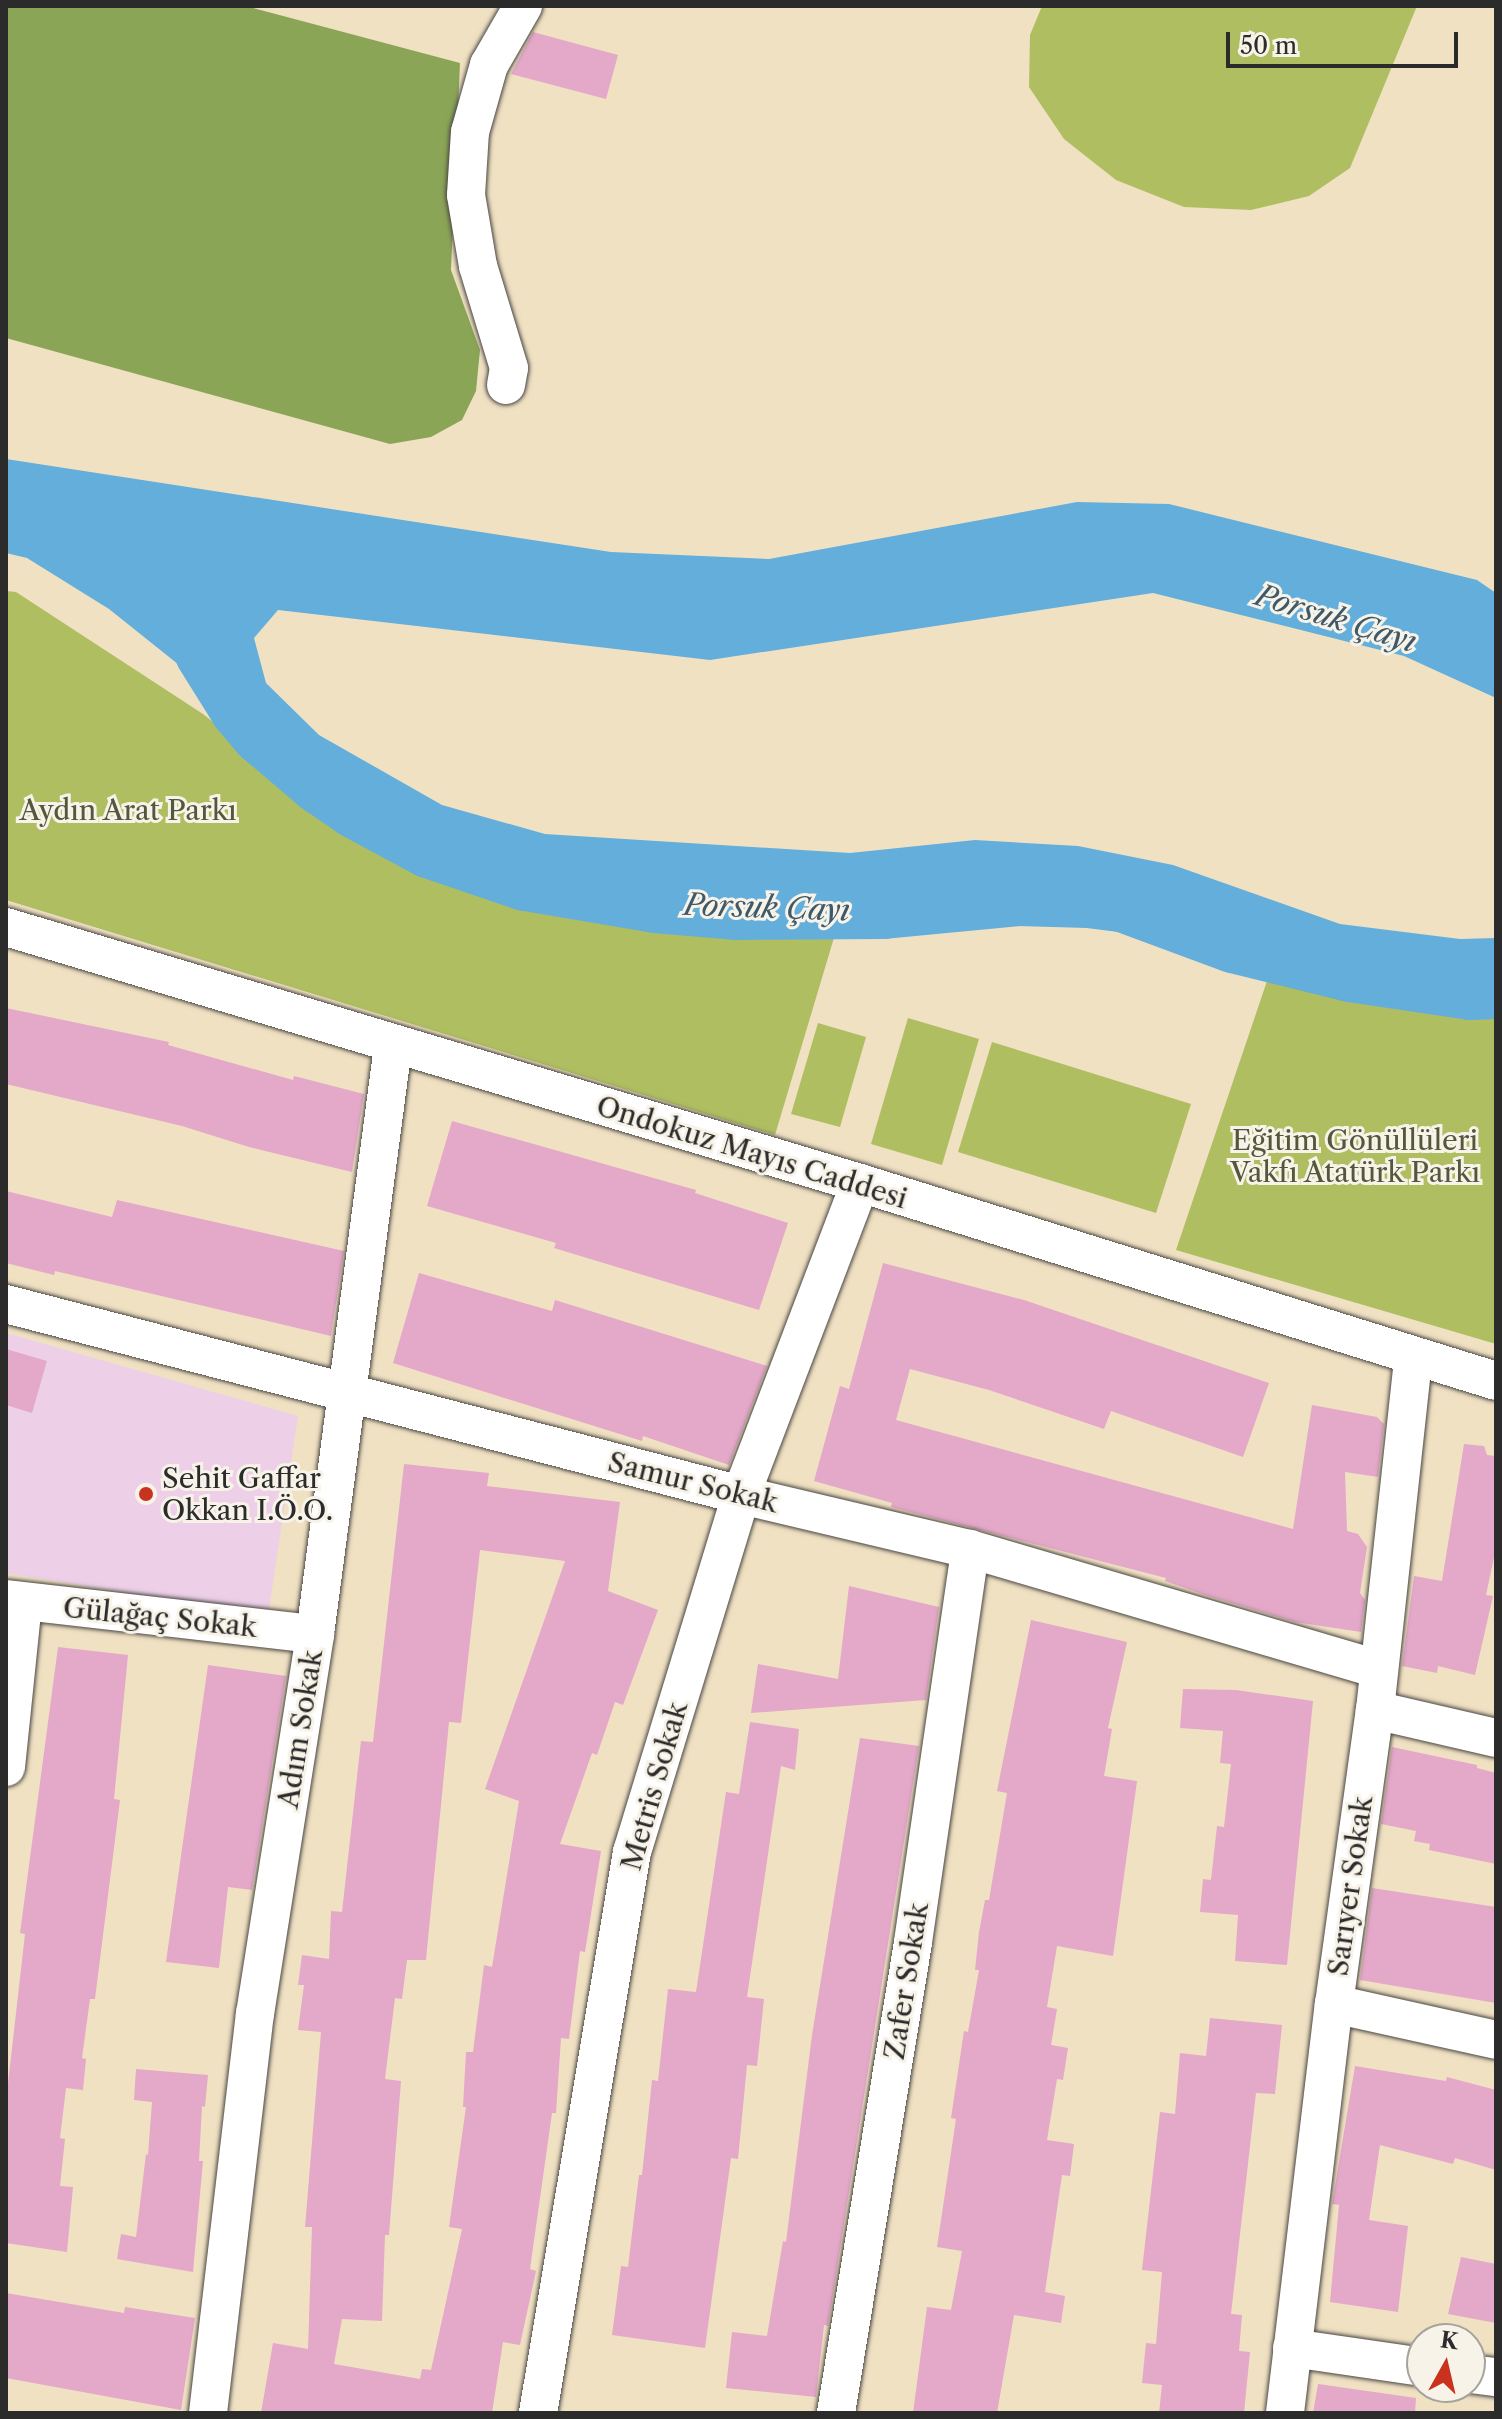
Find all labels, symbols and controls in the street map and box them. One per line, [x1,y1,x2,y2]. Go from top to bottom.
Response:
scale bar [1230,16,1462,66]
text: 50 m [1240,31,1297,60]
water label: Porsuk Çayı [1251,577,1421,661]
park label: Aydın Arat Parkı [19,793,237,827]
water label: Porsuk Çayı [683,887,851,929]
street label: Ondokuz Mayıs Caddesi [593,1089,911,1215]
park label: Eğitim Gönüllüleri Vakfı Atatürk Parkı [1229,1123,1481,1189]
street label: Samur Sokak [604,1445,782,1519]
place label: Sehit Gaffar Okkan I.Ö.O. [162,1461,333,1527]
marker: Sehit Gaffar Okkan I.Ö.O. [137,1485,155,1503]
street label: Gülağaç Sokak [61,1590,259,1644]
street label: Adım Sokak [271,1647,329,1811]
street label: Metris Sokak [614,1698,694,1874]
street label: Sarıyer Sokak [1321,1794,1379,1978]
street label: Zafer Sokak [877,1900,935,2062]
north arrow [1406,2323,1486,2403]
text: K [1439,2326,1460,2355]

